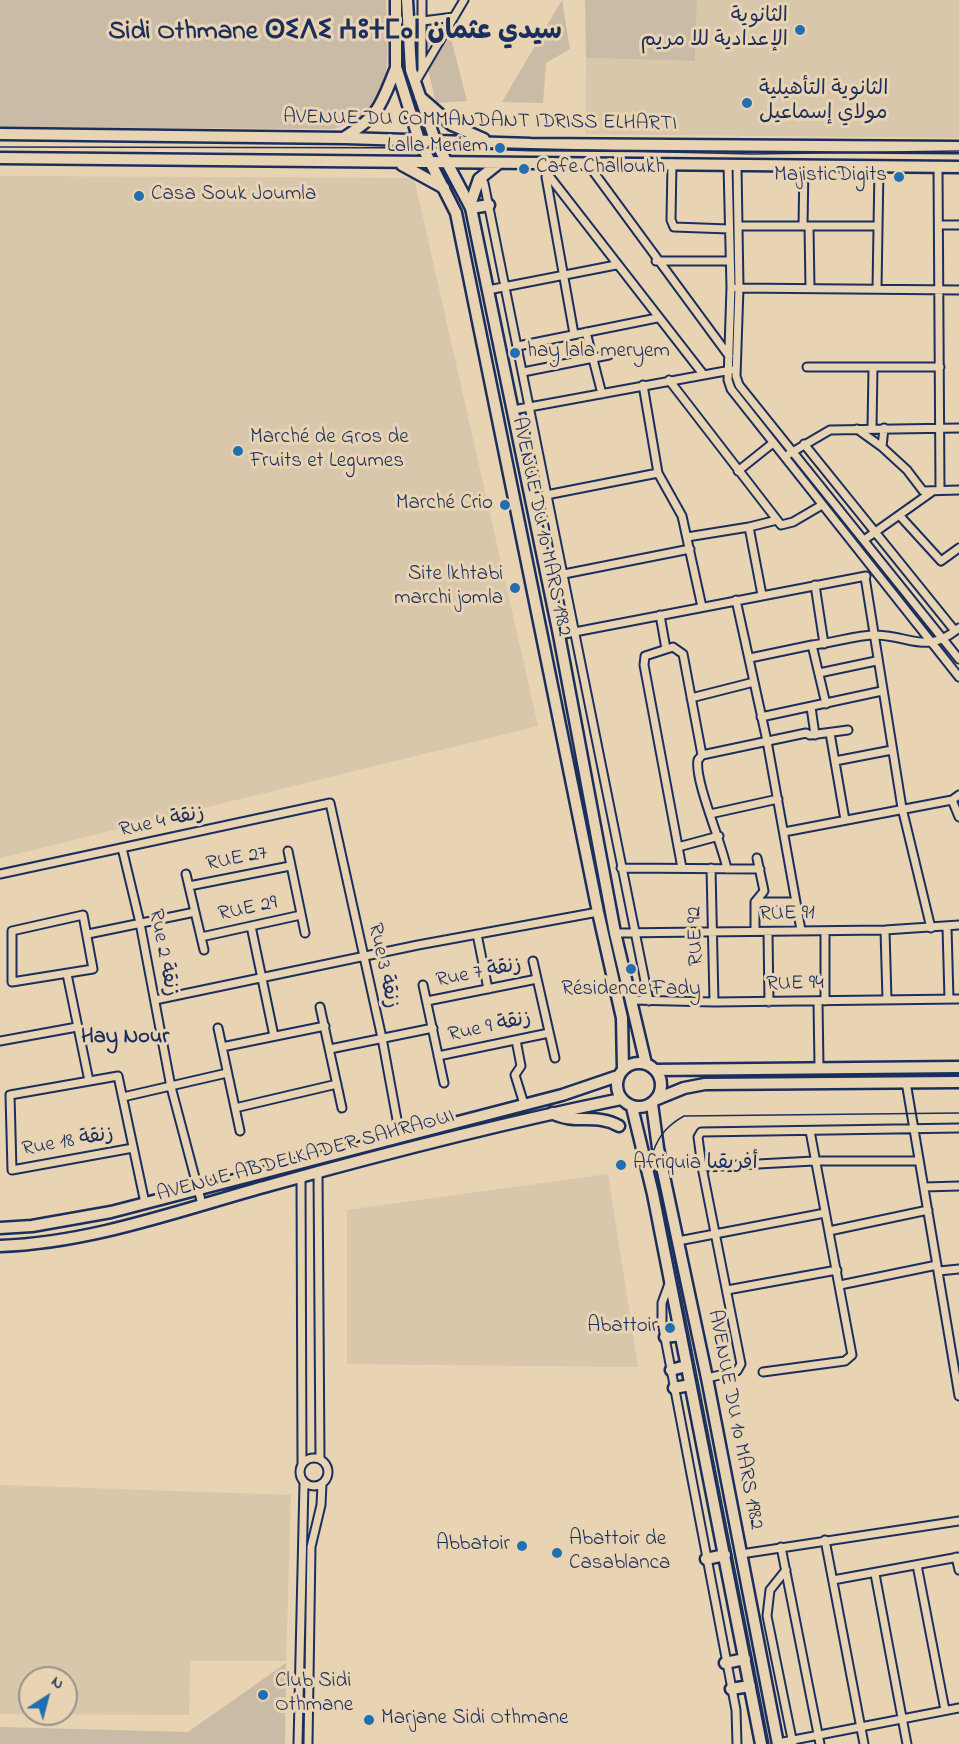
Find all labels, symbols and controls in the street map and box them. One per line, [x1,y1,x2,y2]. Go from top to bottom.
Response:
place label: الثانوية الإعدادية للا مريم [641,5,788,55]
district label: Sidi Othmane ⵙⵉⴷⵉ ⵄⵓⵜⵎⴰⵏ سيدي عثمان [108,18,562,50]
marker: الثانوية الإعدادية للا مريم [793,23,807,37]
place label: الثانوية التأهيلية مولاي إسماعيل [759,78,888,128]
marker: الثانوية التأهيلية مولاي إسماعيل [740,96,754,110]
street label: AVENUE DU COMMANDANT IDRISS ELHARTI [283,106,677,138]
place label: Lalla Meriem [387,135,488,161]
marker: Lalla Meriem [493,141,507,155]
place label: Cafe Challoukh [536,156,665,182]
marker: Cafe Challoukh [517,162,531,176]
place label: MajisticDigits [774,164,887,190]
marker: MajisticDigits [892,170,906,184]
place label: Casa Souk Joumla [151,183,316,209]
marker: Casa Souk Joumla [132,189,146,203]
place label: hay lala meryem [527,340,670,366]
marker: hay lala meryem [508,346,522,360]
street label: AVENUE DU 10 MARS 1982 [504,415,576,639]
place label: Marché de Gros de Fruits et Legumes [250,426,409,476]
marker: Marché de Gros de Fruits et Legumes [231,444,245,458]
place label: Marché Crio [396,492,493,518]
marker: Marché Crio [498,498,512,512]
place label: Site lkhtabi marchi jomla [394,563,503,613]
marker: Site lkhtabi marchi jomla [508,581,522,595]
street label: Rue 4 زنقة [117,802,207,844]
street label: RUE 27 [204,842,270,878]
street label: RUE 29 [216,891,280,929]
street label: RUE 91 [759,902,815,928]
street label: RUE 92 [683,906,711,966]
street label: Rue 2 زنقة [141,907,183,999]
street label: Rue 3 زنقة [361,921,403,1011]
street label: Rue 7 زنقة [434,953,524,995]
marker: Résidence Fady [624,962,638,976]
street label: RUE 94 [766,972,824,998]
place label: Résidence Fady [561,978,701,1004]
street label: Rue 9 زنقة [446,1007,534,1049]
district label: Hay Nour [81,1025,169,1051]
street label: AVENUE ABDELKADER SAHRAOUI [154,1105,458,1209]
street label: Rue 18 زنقة [20,1123,116,1163]
place label: Afriquia أفريقيا [633,1152,758,1178]
marker: Afriquia أفريقيا [614,1158,628,1172]
street label: AVENUE DU 10 MARS 1982 [700,1308,768,1532]
place label: Abattoir [587,1315,658,1341]
marker: Abattoir [663,1321,677,1335]
place label: Abattoir de Casablanca [569,1528,670,1578]
place label: Abbatoir [436,1533,510,1559]
marker: Abbatoir [515,1539,529,1553]
marker: Abattoir de Casablanca [550,1546,564,1560]
north arrow [18,1666,78,1726]
text: N [46,1670,69,1696]
place label: Club Sidi Othmane [275,1670,353,1720]
marker: Club Sidi Othmane [256,1688,270,1702]
place label: Marjane Sidi Othmane [381,1707,568,1733]
marker: Marjane Sidi Othmane [362,1713,376,1727]

